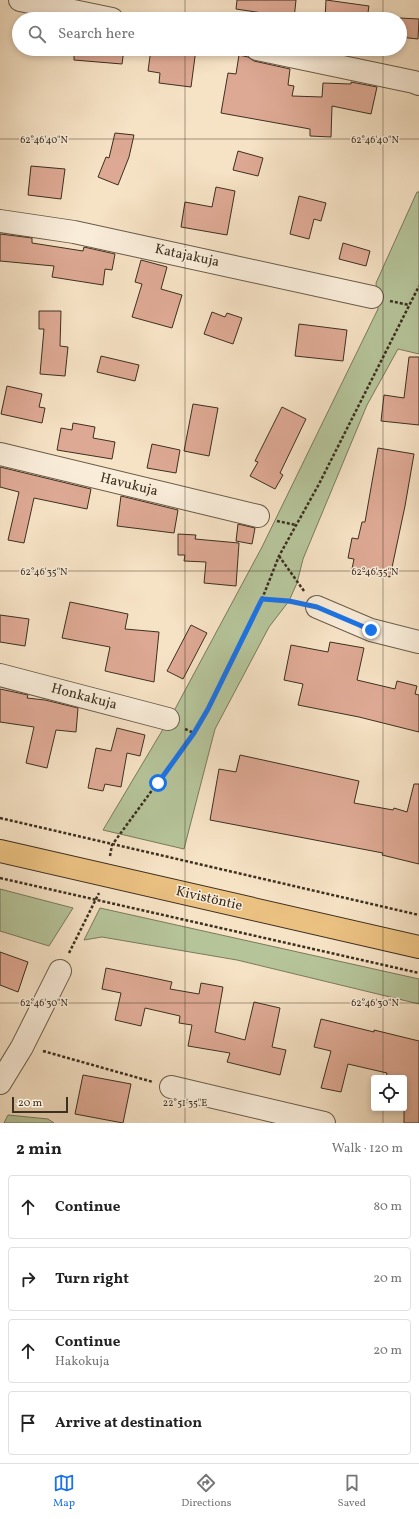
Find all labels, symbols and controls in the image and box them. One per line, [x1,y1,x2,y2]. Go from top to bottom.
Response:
search box [12,12,407,56]
icon: search [26,23,48,45]
text: Search here [58,24,135,45]
text: 62°46'40"N [20,133,68,147]
text: 62°46'40"N [351,133,399,147]
street label: Katajakuja [153,240,221,272]
street label: Havukuja [98,469,160,501]
text: 62°46'35"N [21,565,68,579]
text: 62°46'35"N [352,565,399,579]
route end [362,621,380,639]
street label: Honkakuja [49,679,119,715]
route start [149,774,167,792]
street label: Kivistöntie [174,882,244,916]
text: 62°46'30"N [20,996,68,1010]
text: 62°46'30"N [351,996,399,1010]
map controls [371,1075,407,1111]
button: locate [371,1075,407,1111]
scale bar [12,1095,68,1114]
text: 20 m [18,1096,42,1111]
text: 22°51'35"E [163,1096,207,1110]
text: 2 min [16,1138,62,1161]
text: Walk · 120 m [332,1140,403,1158]
icon: ahead [17,1196,39,1218]
text: Continue [55,1197,120,1218]
text: 80 m [373,1198,402,1216]
icon: right [17,1268,39,1290]
text: Turn right [55,1269,129,1290]
text: 20 m [373,1270,402,1288]
text: Continue [55,1332,120,1353]
icon: ahead [17,1340,39,1362]
text: 20 m [373,1342,402,1360]
text: Hakokuja [55,1353,110,1371]
icon: arrive [17,1412,39,1434]
text: Arrive at destination [55,1413,202,1434]
tab: Map [53,1472,75,1511]
tab: Directions [181,1472,232,1511]
tab: Saved [338,1472,366,1511]

